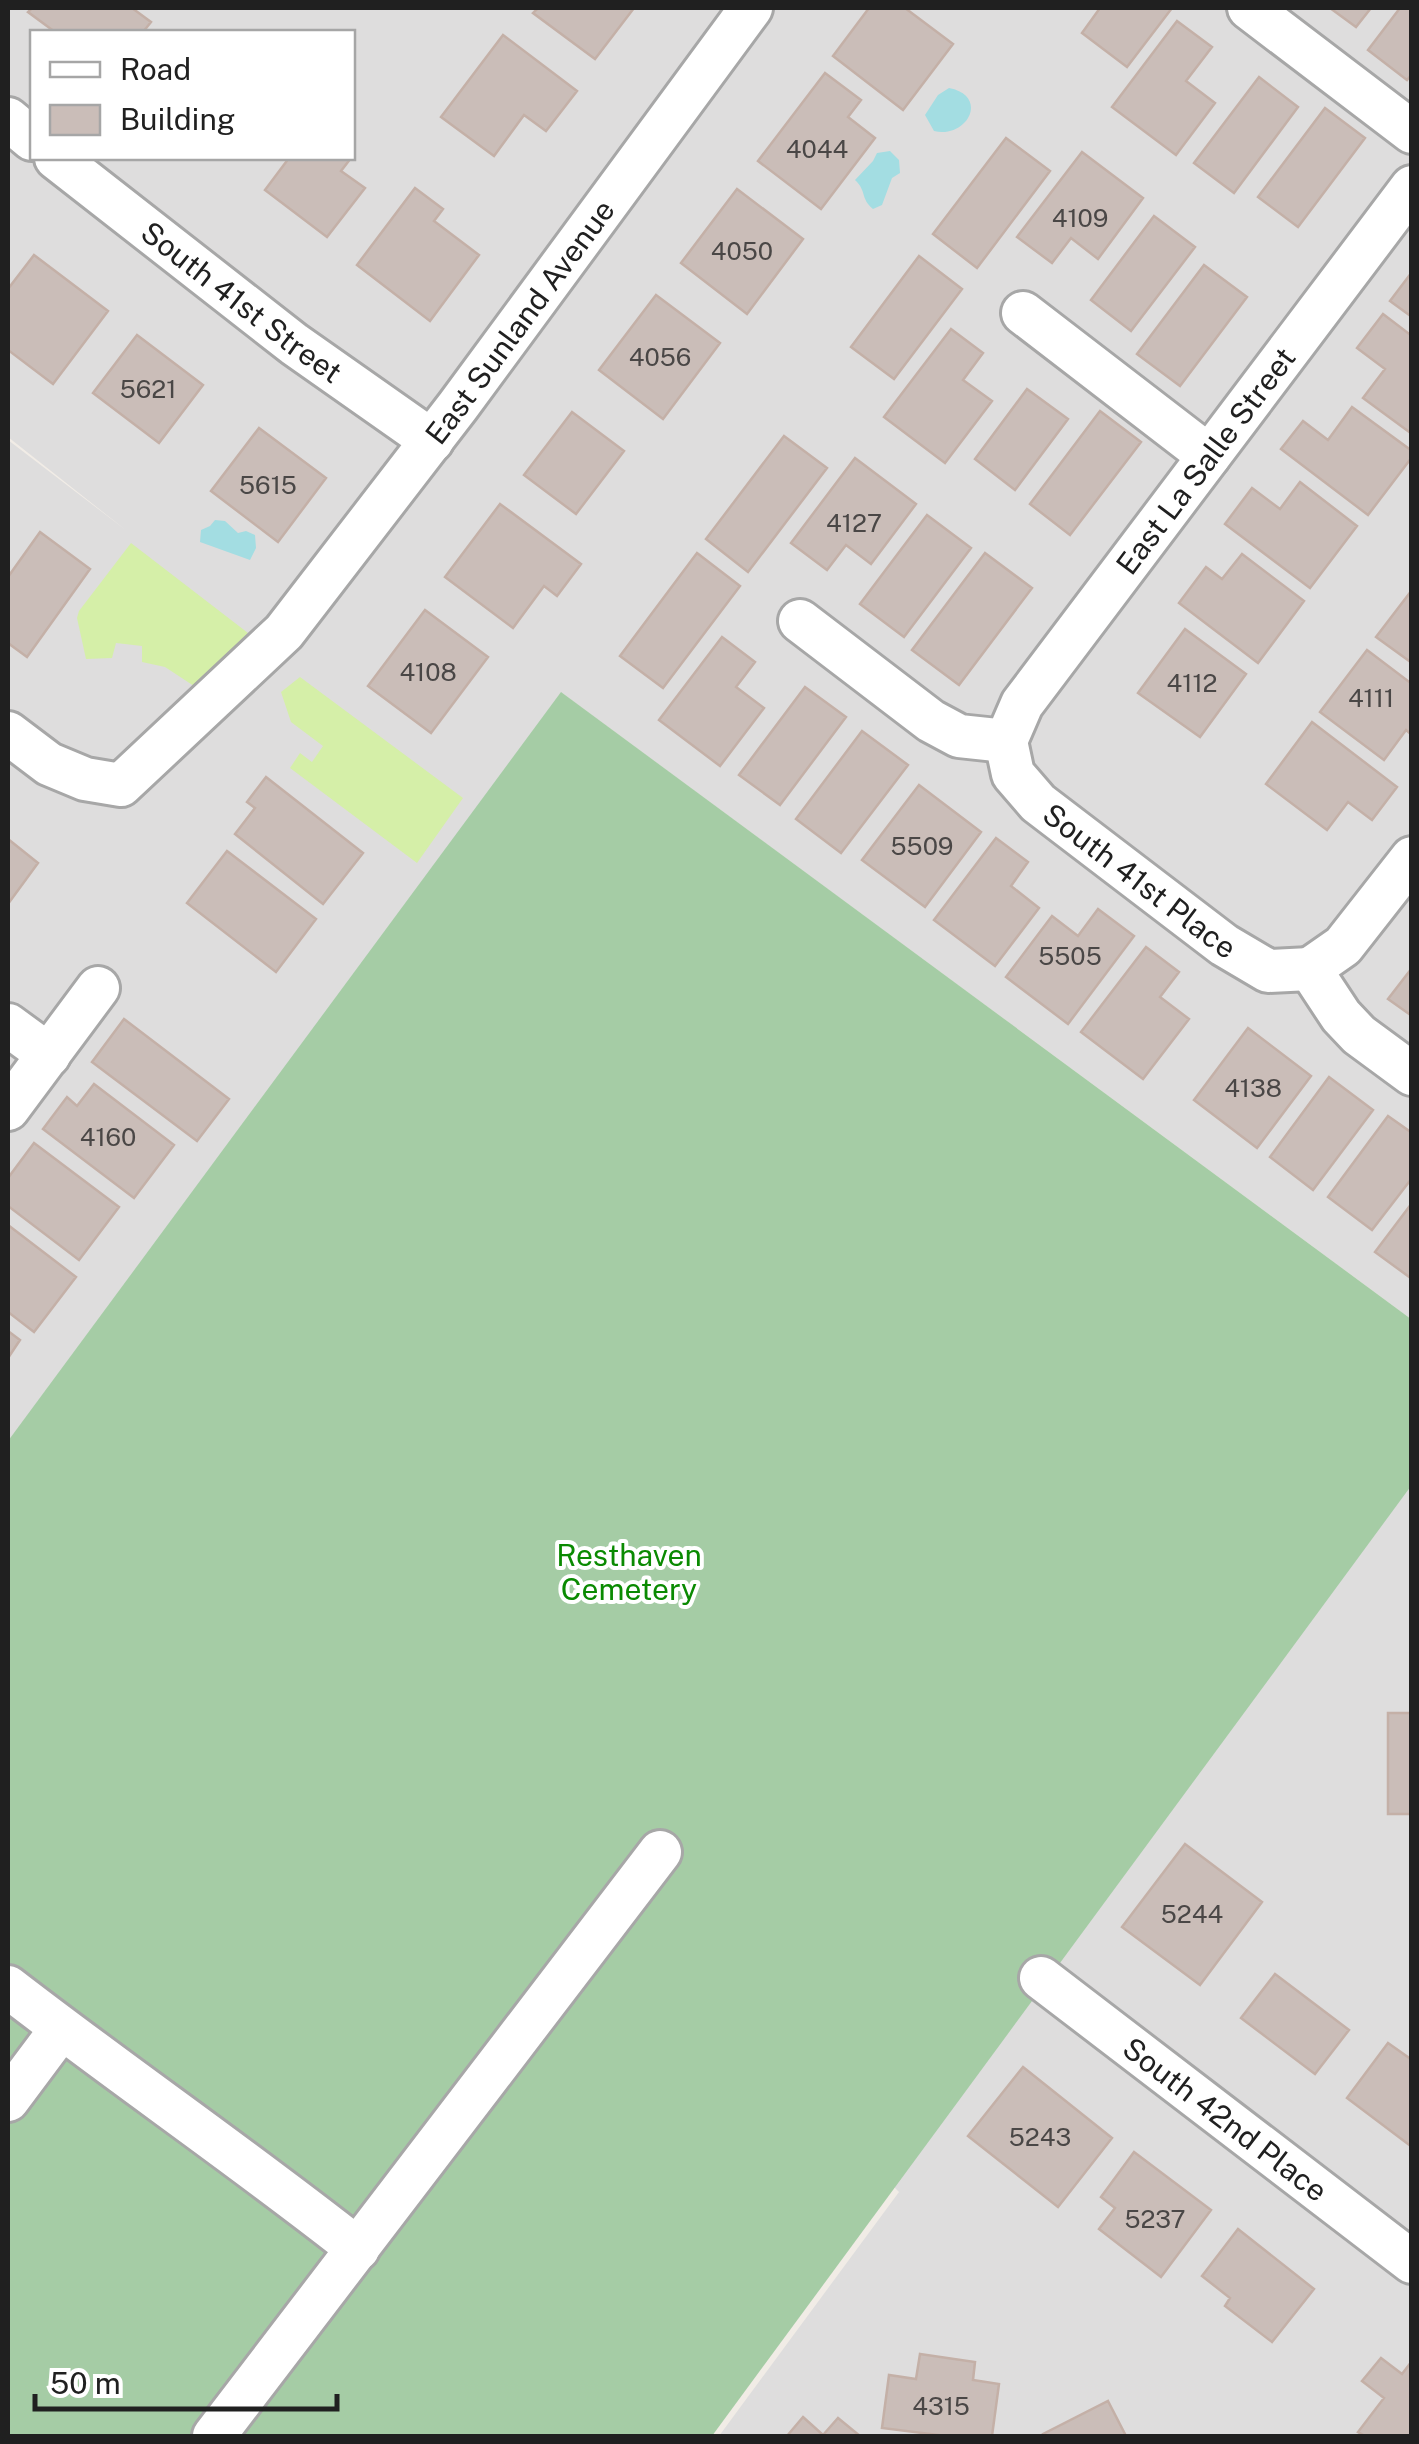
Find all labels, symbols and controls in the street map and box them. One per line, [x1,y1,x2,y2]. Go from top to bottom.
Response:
legend [30,30,355,160]
text: Road [120,51,191,87]
text: Building [120,101,235,137]
house number: 4044 [786,134,848,164]
street label: East Sunland Avenue [417,193,622,451]
house number: 4109 [1052,203,1108,233]
street label: South 41st Street [134,214,349,390]
house number: 4050 [711,236,773,266]
street label: East La Salle Street [1108,340,1303,581]
house number: 4056 [629,342,691,372]
house number: 5621 [120,374,176,404]
house number: 5615 [239,470,297,500]
house number: 4127 [826,508,882,538]
house number: 4108 [399,657,457,687]
house number: 4112 [1167,668,1217,698]
house number: 4111 [1348,683,1394,713]
street label: South 41st Place [1036,796,1242,966]
house number: 5509 [891,831,953,861]
house number: 5505 [1038,941,1102,971]
house number: 4138 [1224,1073,1282,1103]
house number: 4160 [80,1122,136,1152]
park label: Resthaven Cemetery [556,1537,702,1607]
house number: 5244 [1161,1899,1223,1929]
street label: South 42nd Place [1116,2029,1335,2209]
house number: 5243 [1009,2122,1071,2152]
house number: 5237 [1124,2204,1186,2234]
scale bar [35,2349,338,2411]
text: 50 m [50,2365,121,2401]
house number: 4315 [912,2391,970,2421]

